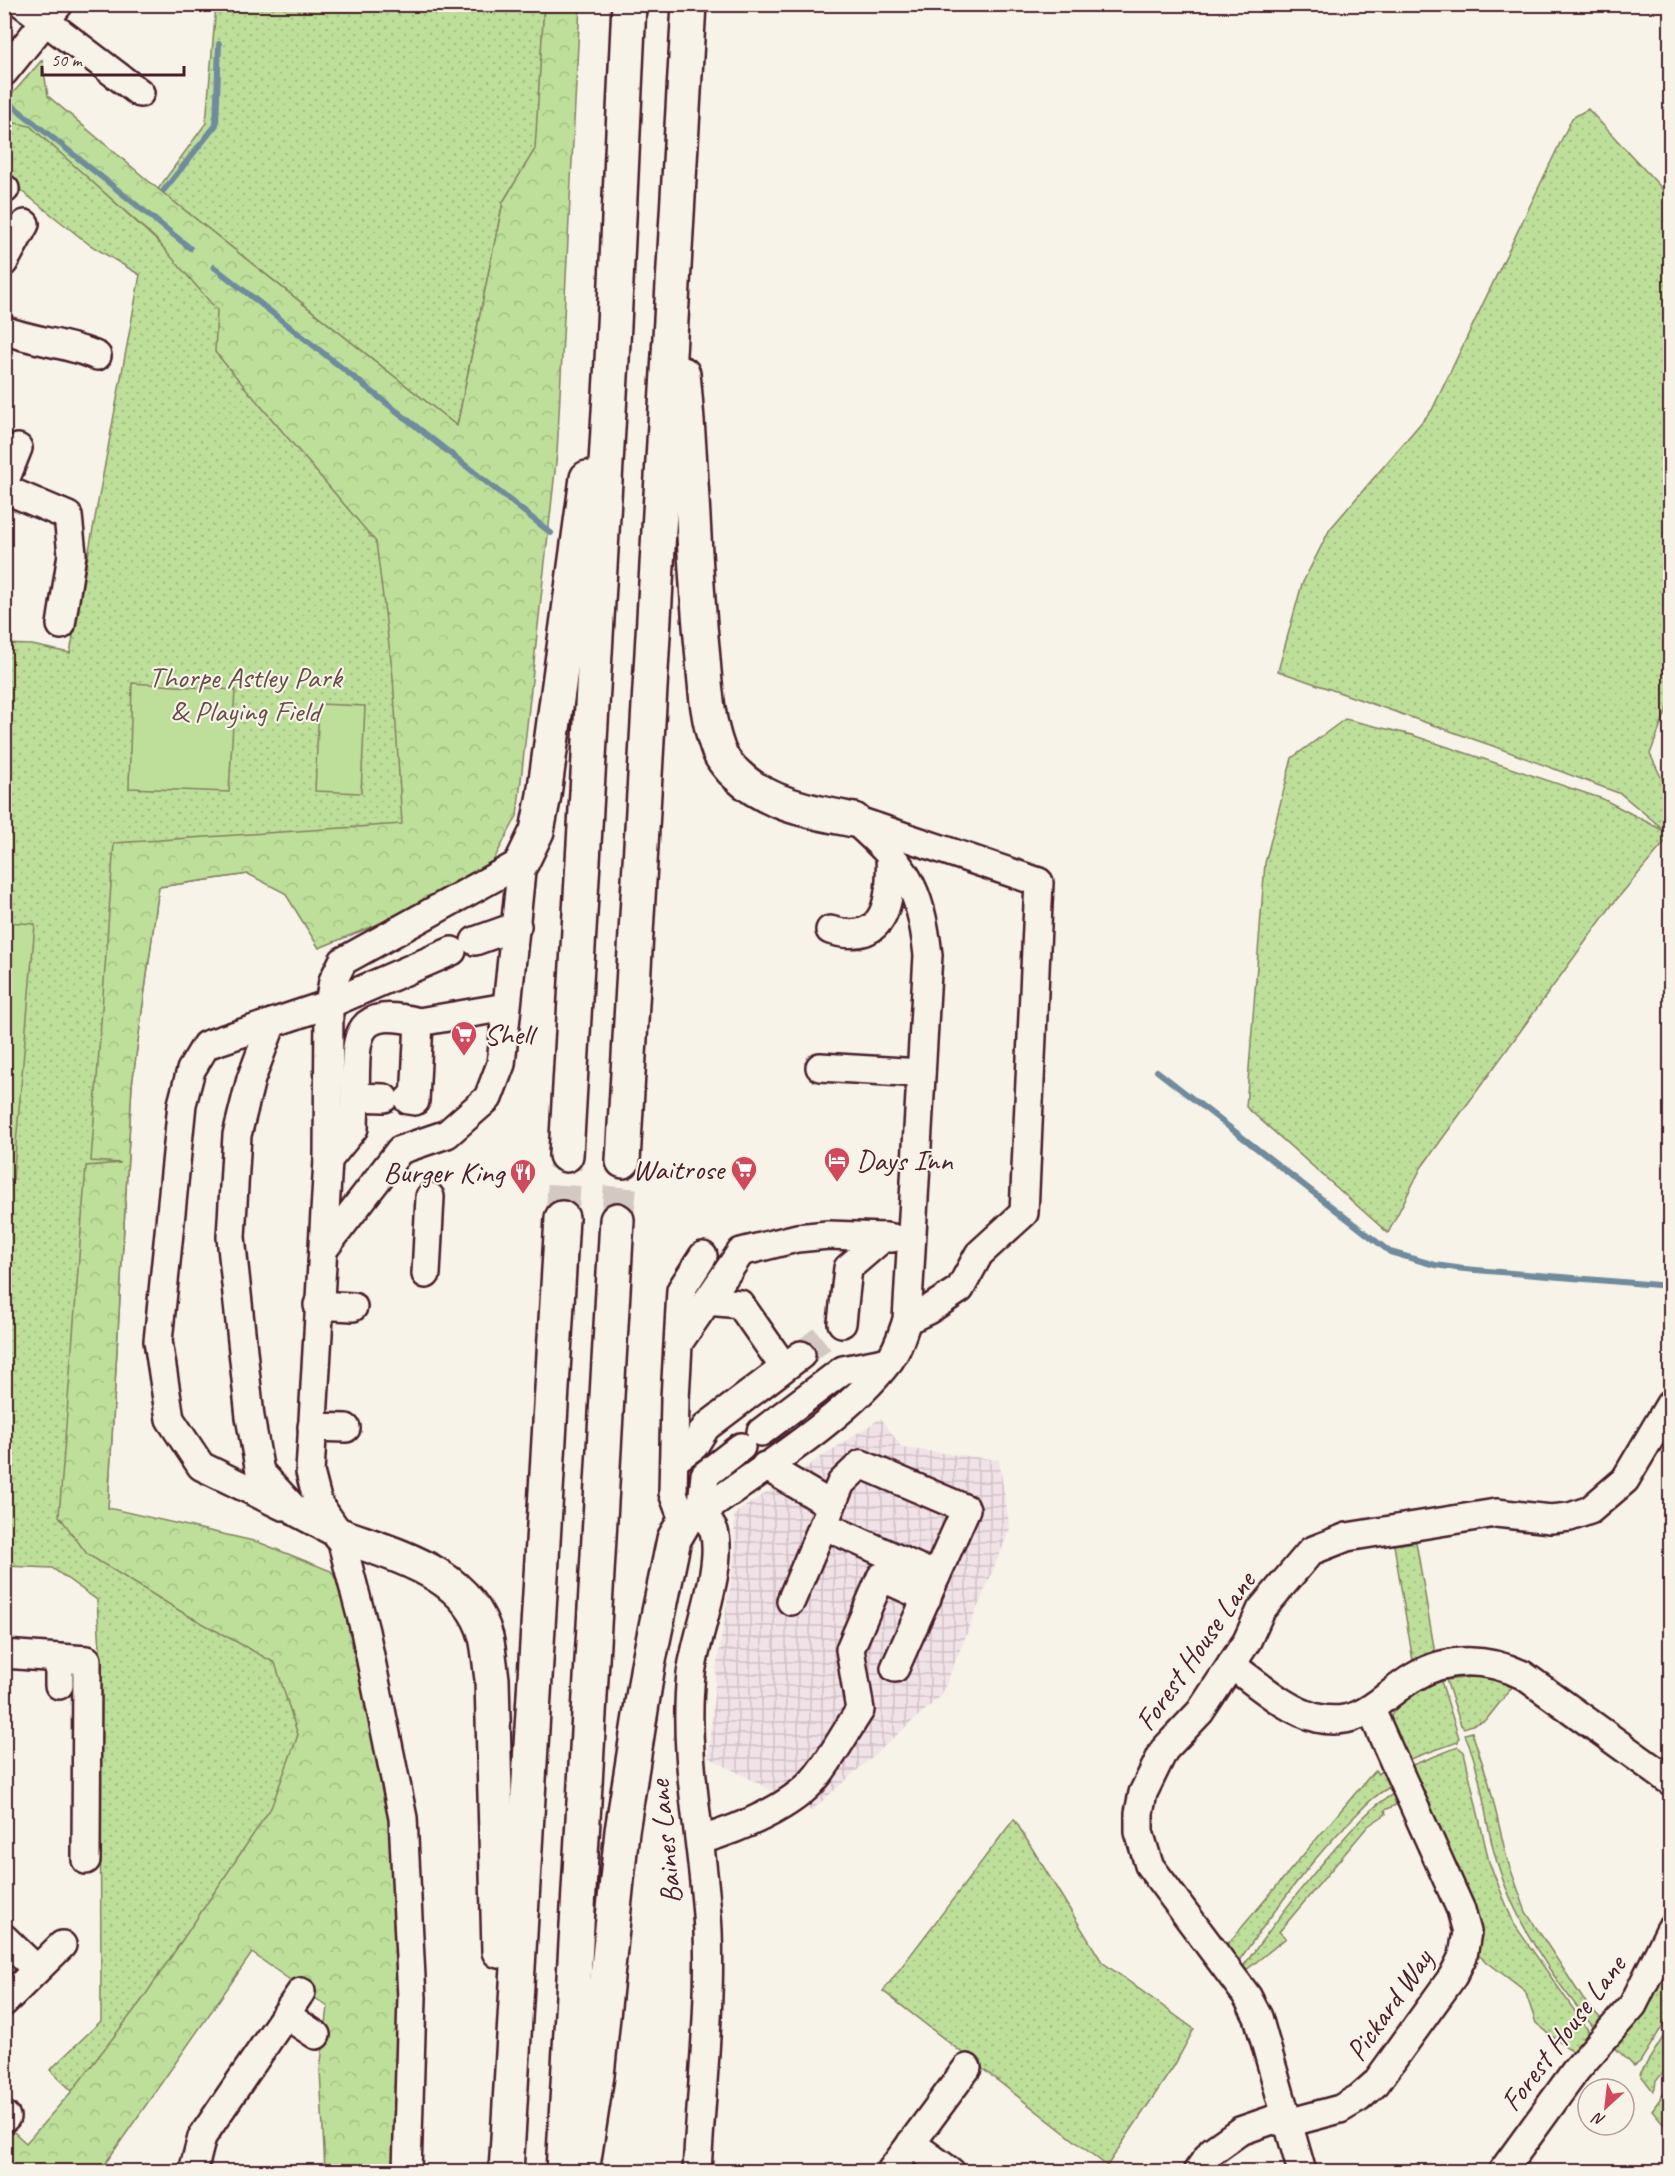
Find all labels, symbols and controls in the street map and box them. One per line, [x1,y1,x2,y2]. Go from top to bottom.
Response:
scale bar [42,39,184,77]
text: 50 m [51,49,84,71]
park label: Thorpe Astley Park & Playing Field [149,658,343,730]
place label: Shell [484,1015,538,1053]
supermarket icon: Shell [449,1019,479,1057]
place label: Days Inn [856,1141,954,1179]
hotel icon: Days Inn [822,1145,852,1183]
place label: Waitrose [632,1150,726,1188]
place label: Burger King [383,1153,506,1191]
supermarket icon: Waitrose [729,1154,759,1192]
restaurant icon: Burger King [508,1157,538,1195]
street label: Forest House Lane [1126,1562,1265,1738]
street label: Baines Lane [639,1776,690,1906]
street label: Pickard Way [1337,1940,1442,2068]
street label: Forest House Lane [1492,1946,1635,2119]
north arrow [1576,2077,1636,2137]
text: N [1588,2107,1609,2131]

